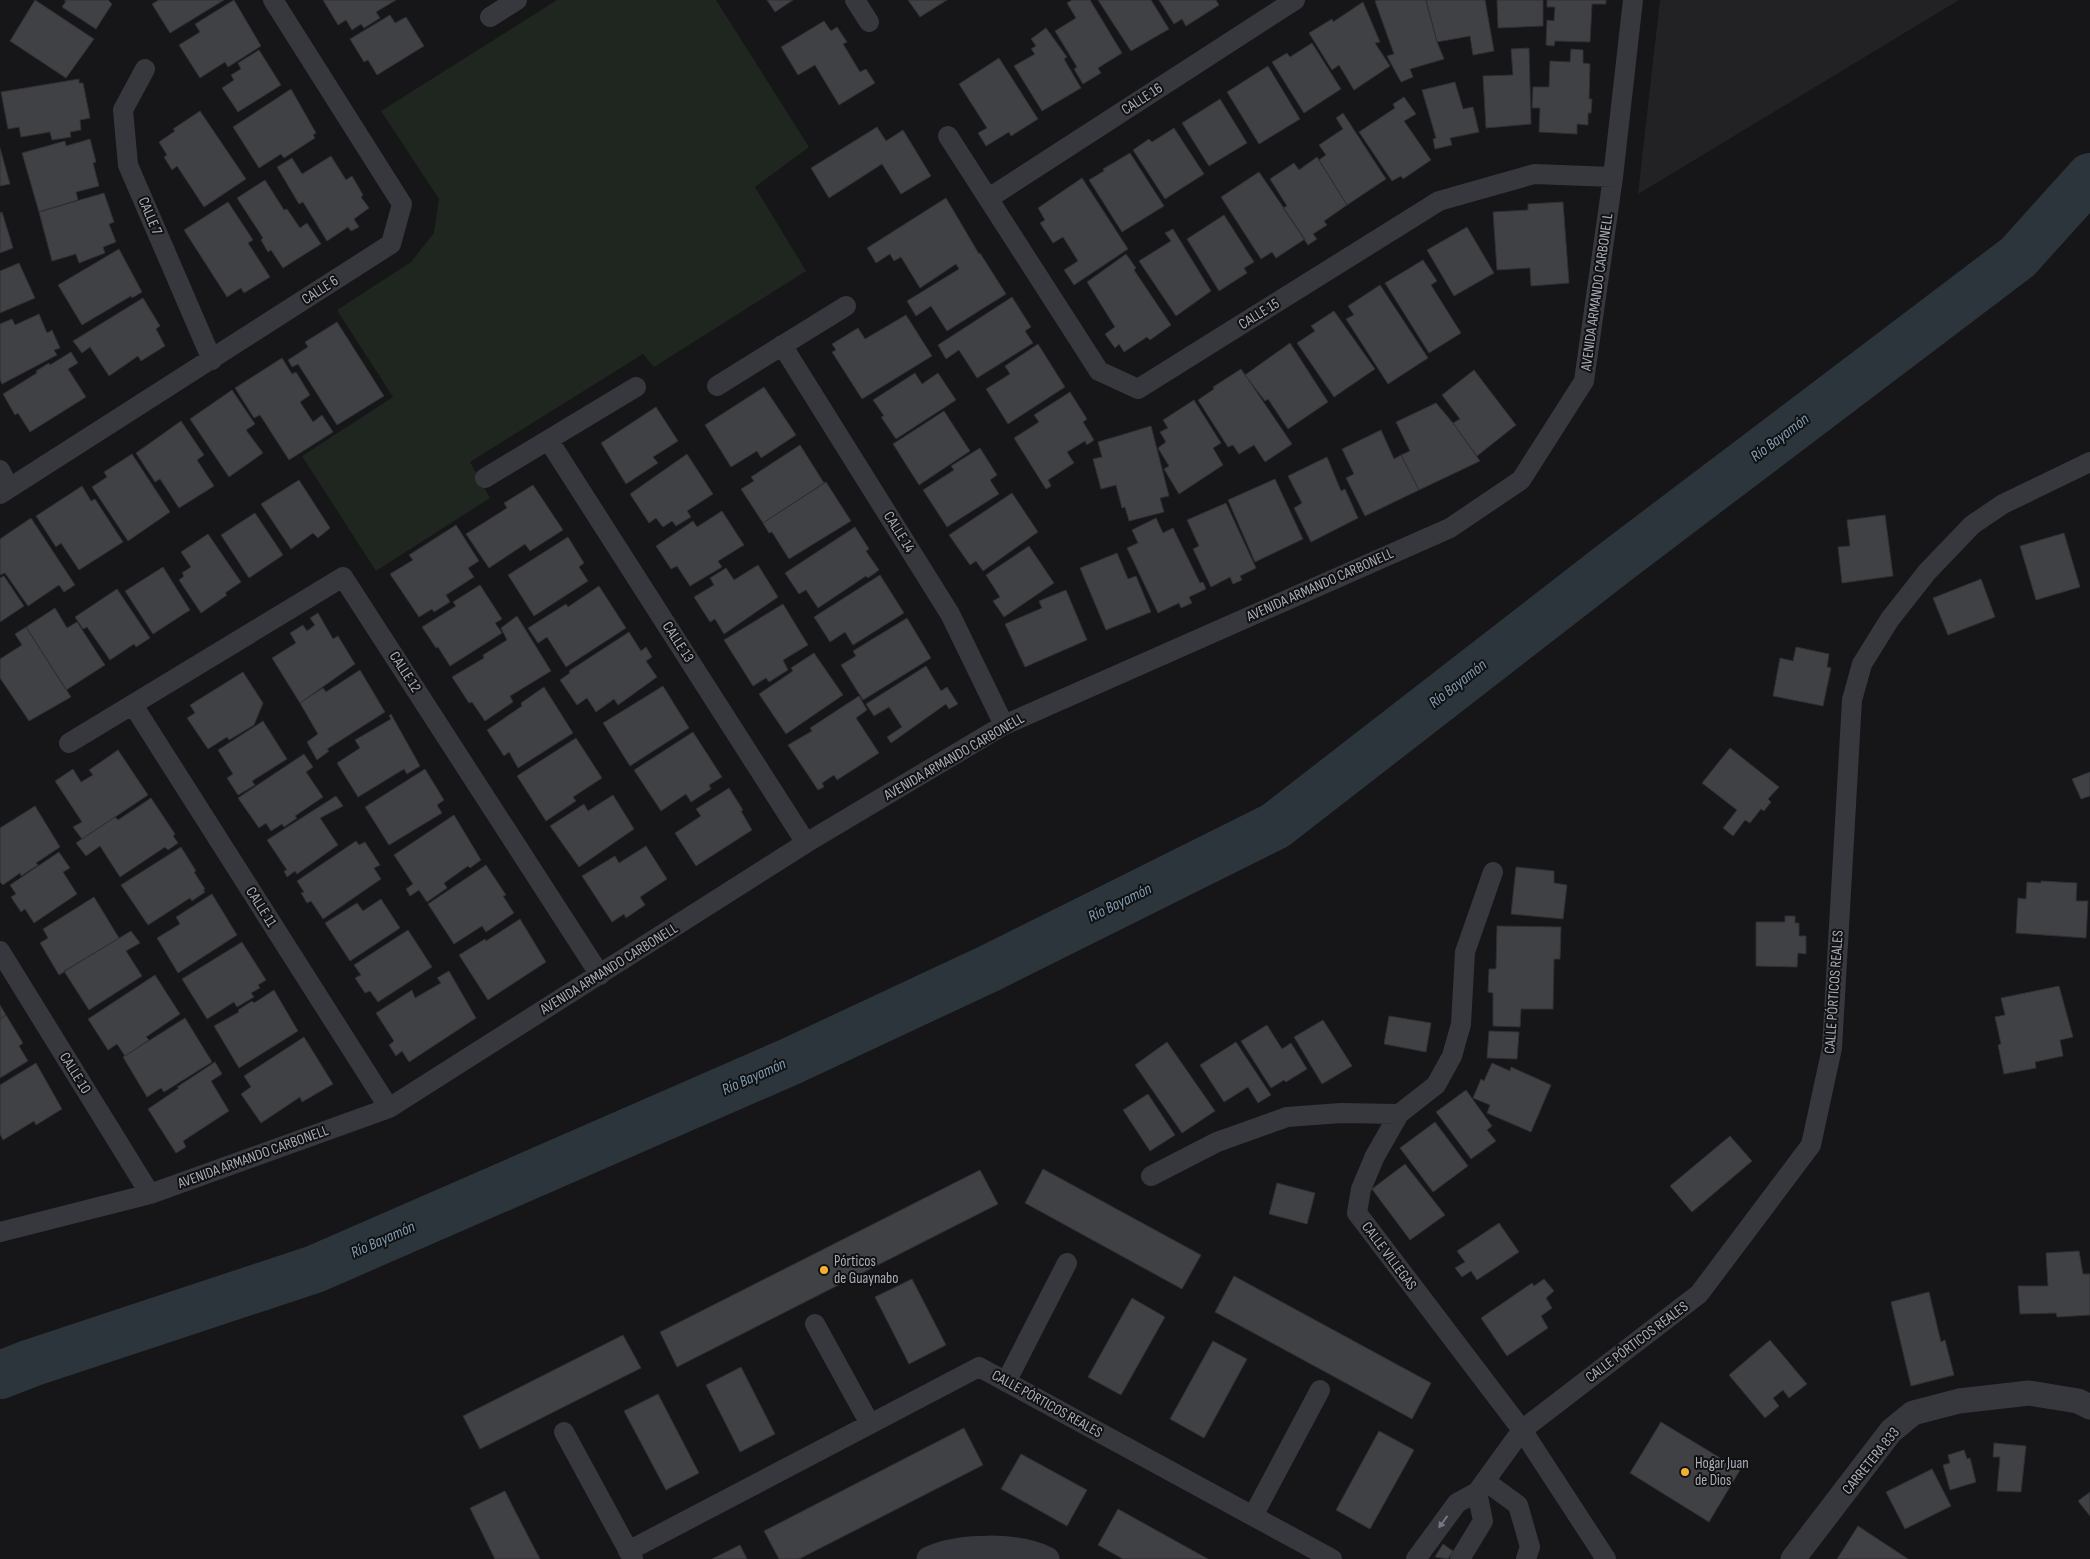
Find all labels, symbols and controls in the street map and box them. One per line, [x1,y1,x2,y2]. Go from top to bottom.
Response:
street label: CALLE 16 [1118,79,1166,119]
street label: CALLE 7 [134,194,166,238]
street label: AVENIDA ARMANDO CARBONELL [1576,212,1618,373]
street label: CALLE 6 [298,271,342,309]
street label: CALLE 15 [1235,294,1283,334]
water label: Río Bayamón [1747,410,1813,466]
street label: CALLE 14 [879,508,919,556]
street label: AVENIDA ARMANDO CARBONELL [1243,544,1397,626]
street label: CALLE 13 [658,618,698,666]
street label: CALLE 12 [385,648,425,696]
water label: Río Bayamón [1425,655,1491,712]
street label: AVENIDA ARMANDO CARBONELL [880,709,1028,805]
water label: Río Bayamón [1085,879,1155,926]
street label: CALLE 11 [241,883,281,931]
street label: AVENIDA ARMANDO CARBONELL [536,919,682,1020]
street label: CALLE PÓRTICOS REALES [1820,930,1848,1054]
street label: CALLE 10 [55,1049,95,1097]
water label: Río Bayamón [719,1054,789,1100]
street label: AVENIDA ARMANDO CARBONELL [174,1121,331,1193]
water label: Río Bayamón [348,1217,418,1263]
street label: CALLE VILLEGAS [1357,1218,1421,1294]
place label: Pórticos de Guaynabo [834,1252,899,1288]
marker: Pórticos de Guaynabo [818,1264,830,1276]
street label: CALLE PÓRTICOS REALES [1582,1297,1692,1387]
street label: CALLE PÓRTICOS REALES [988,1366,1106,1442]
street label: CARRETERA 833 [1838,1424,1904,1498]
place label: Hogar Juan de Dios [1695,1454,1749,1490]
marker: Hogar Juan de Dios [1679,1466,1691,1478]
one-way arrow [1438,1515,1449,1528]

